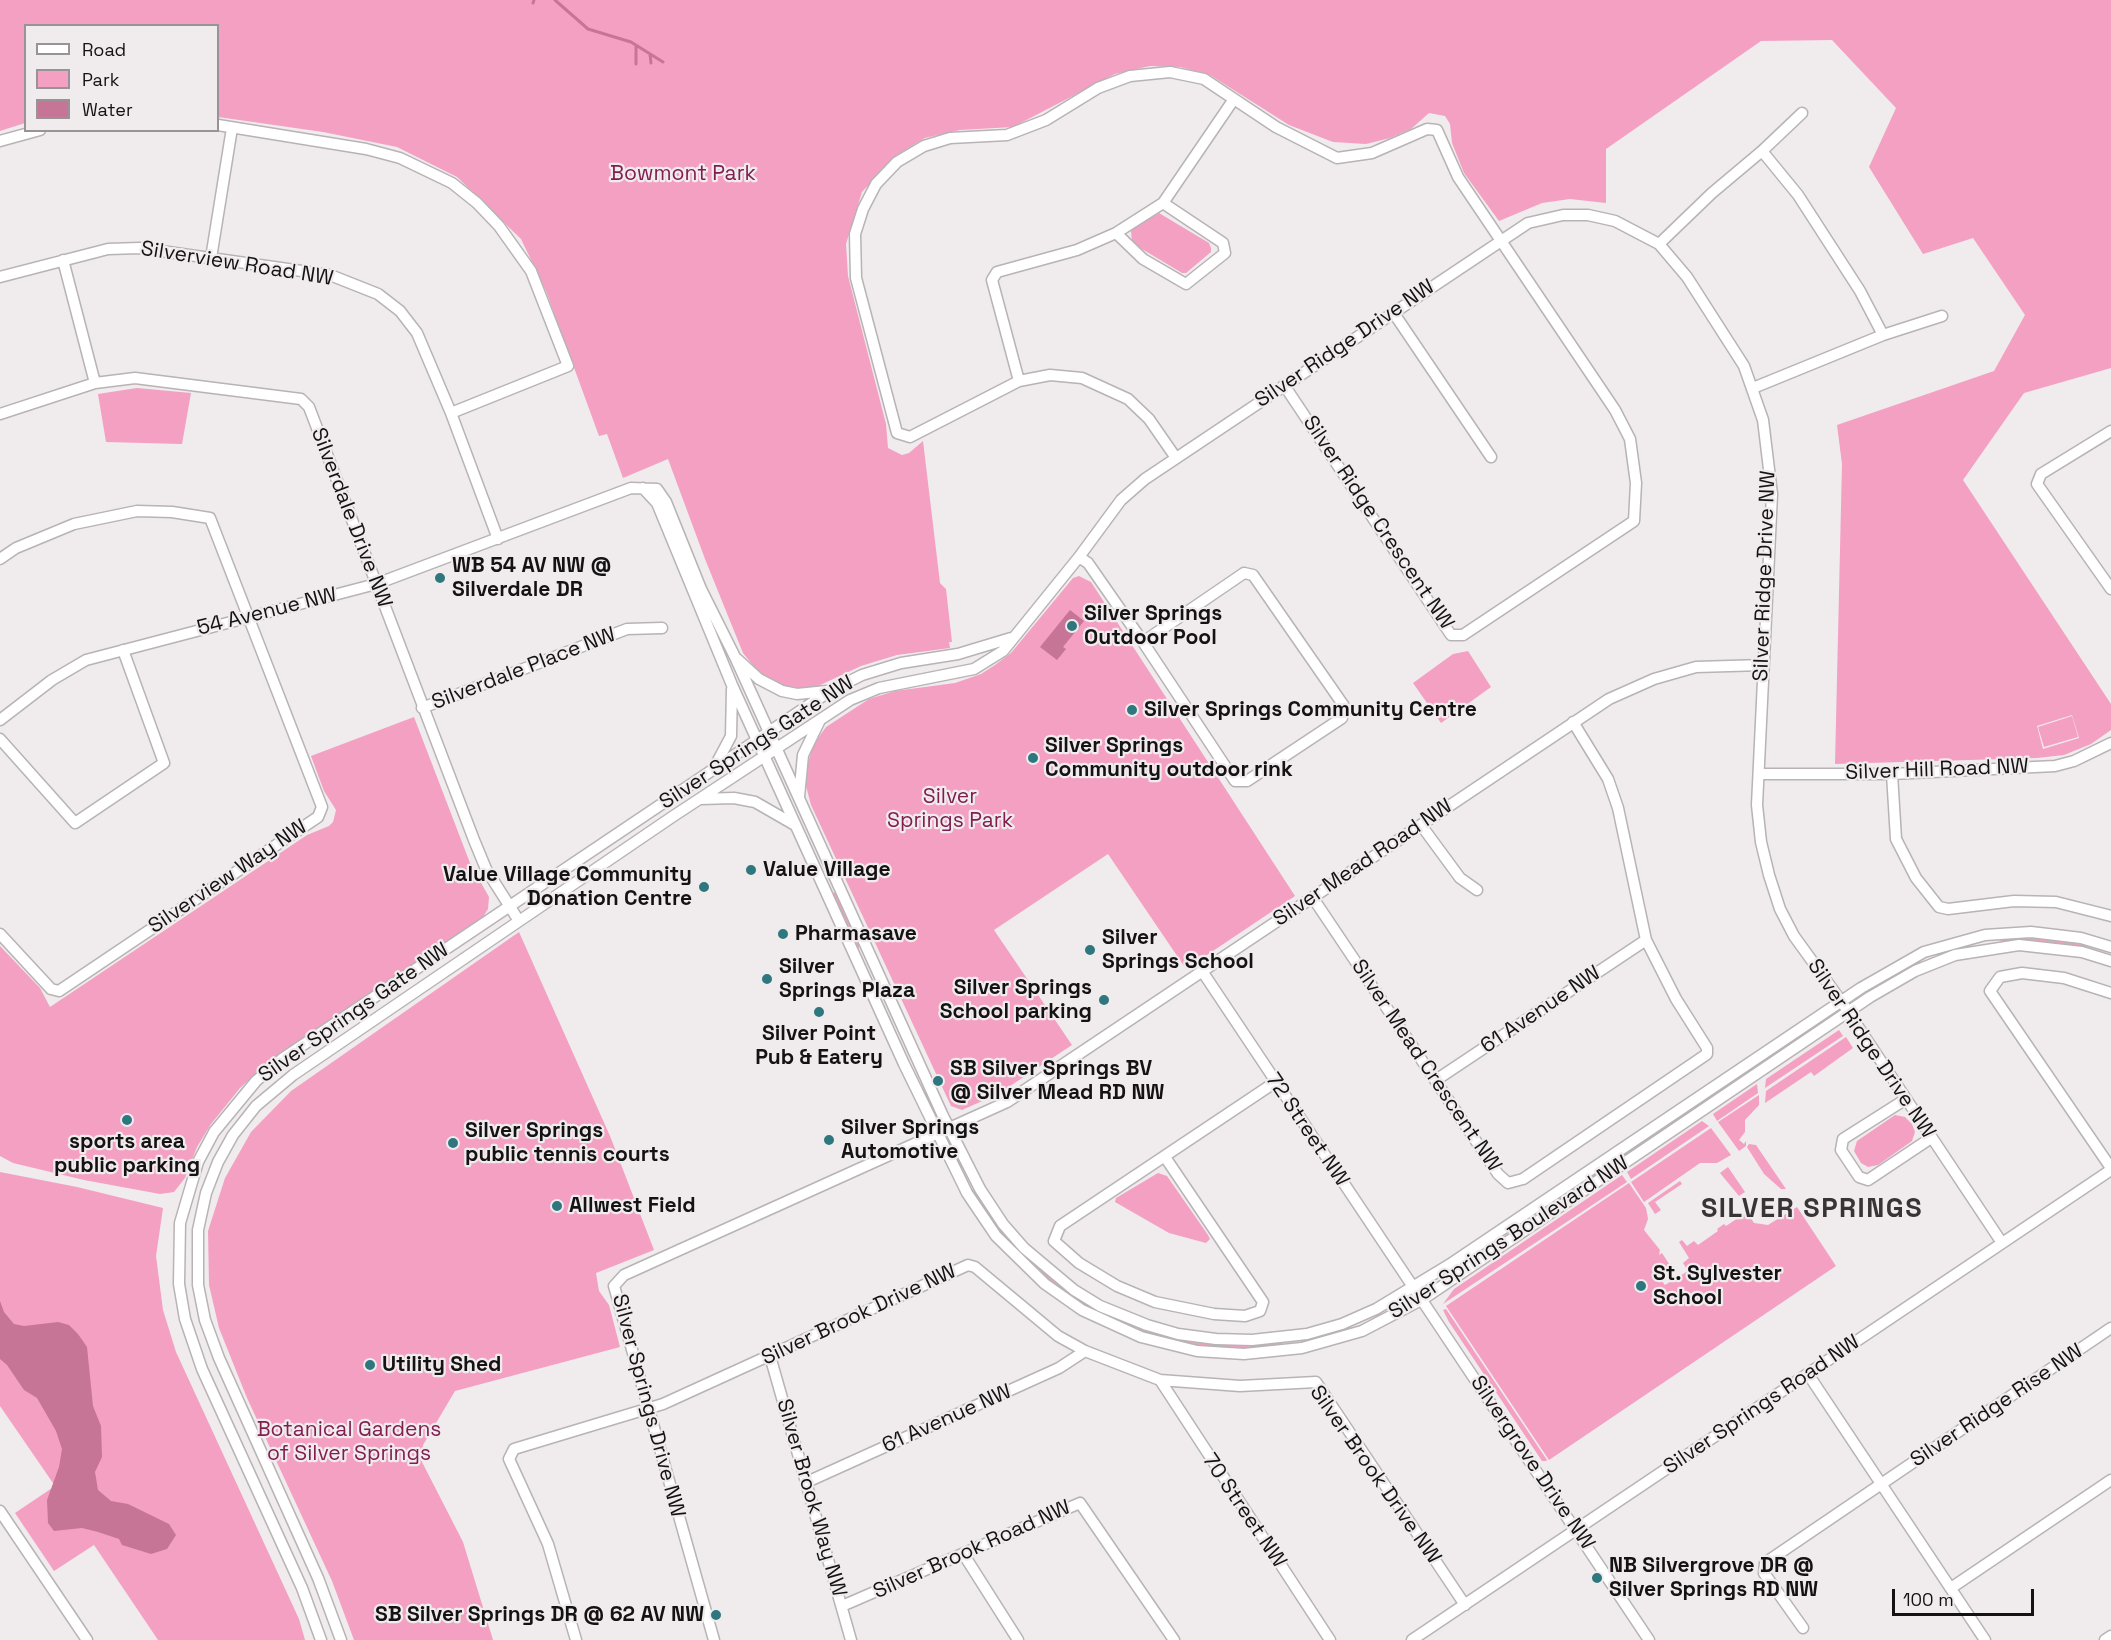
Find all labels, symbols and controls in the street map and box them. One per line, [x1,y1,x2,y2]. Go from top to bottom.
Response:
legend [24,24,219,132]
text: Road [82,38,126,61]
text: Park [82,68,119,91]
text: Water [82,98,133,121]
park label: Bowmont Park [610,161,756,187]
street label: Silverview Road NW [139,236,335,292]
street label: Silver Ridge Drive NW [1250,275,1440,413]
street label: Silver Ridge Crescent NW [1297,411,1459,635]
street label: Silverdale Drive NW [305,425,397,611]
street label: Silver Ridge Drive NW [1749,470,1781,682]
place label: WB 54 AV NW @ Silverdale DR [452,553,612,603]
marker: WB 54 AV NW @ Silverdale DR [433,571,447,585]
street label: 54 Avenue NW [195,582,339,642]
place label: Silver Springs Outdoor Pool [1084,601,1222,651]
marker: Silver Springs Outdoor Pool [1065,619,1079,633]
street label: Silverdale Place NW [429,622,619,716]
street label: Silver Springs Gate NW [655,671,859,815]
place label: Silver Springs Community Centre [1144,697,1477,723]
marker: Silver Springs Community Centre [1125,703,1139,717]
place label: Silver Springs Community outdoor rink [1045,733,1293,783]
marker: Silver Springs Community outdoor rink [1026,751,1040,765]
street label: Silver Hill Road NW [1845,754,2029,786]
park label: Silver Springs Park [887,784,1013,834]
street label: Silver Mead Road NW [1269,794,1457,932]
street label: Silverview Way NW [144,815,312,939]
place label: Value Village [763,857,891,883]
place label: Value Village Community Donation Centre [443,862,692,912]
marker: Value Village [744,863,758,877]
marker: Value Village Community Donation Centre [697,880,711,894]
place label: Pharmasave [795,921,917,947]
place label: Silver Springs School [1102,925,1254,975]
marker: Pharmasave [776,927,790,941]
street label: Silver Springs Gate NW [254,938,454,1088]
marker: Silver Springs School [1083,943,1097,957]
place label: Silver Springs Plaza [779,954,915,1004]
street label: Silver Ridge Drive NW [1802,954,1940,1144]
street label: Silver Mead Crescent NW [1345,955,1507,1177]
street label: 61 Avenue NW [1476,961,1606,1059]
marker: Silver Springs Plaza [760,972,774,986]
place label: Silver Springs School parking [940,975,1092,1025]
marker: Silver Springs School parking [1097,993,1111,1007]
marker: Silver Point Pub & Eatery [812,1005,826,1019]
place label: Silver Point Pub & Eatery [755,1021,883,1071]
place label: SB Silver Springs BV @ Silver Mead RD NW [950,1056,1164,1106]
street label: 72 Street NW [1260,1068,1354,1192]
marker: SB Silver Springs BV @ Silver Mead RD NW [931,1074,945,1088]
marker: sports area public parking [120,1113,134,1127]
place label: Silver Springs Automotive [841,1115,979,1165]
place label: Silver Springs public tennis courts [465,1118,670,1168]
place label: sports area public parking [54,1129,200,1179]
marker: Silver Springs Automotive [822,1133,836,1147]
marker: Silver Springs public tennis courts [446,1136,460,1150]
street label: Silver Springs Boulevard NW [1384,1151,1634,1325]
place label: Allwest Field [569,1193,696,1219]
district label: SILVER SPRINGS [1701,1194,1923,1226]
marker: Allwest Field [550,1199,564,1213]
street label: Silver Brook Drive NW [758,1259,960,1371]
place label: St. Sylvester School [1653,1261,1782,1311]
marker: St. Sylvester School [1634,1279,1648,1293]
street label: Silver Springs Drive NW [606,1292,690,1520]
street label: Silver Springs Road NW [1659,1330,1865,1480]
street label: Silver Ridge Rise NW [1906,1339,2088,1473]
place label: Utility Shed [382,1352,501,1378]
marker: Utility Shed [363,1358,377,1372]
street label: Silvergrove Drive NW [1464,1371,1600,1555]
street label: 61 Avenue NW [878,1379,1016,1459]
street label: Silver Brook Drive NW [1304,1381,1446,1569]
street label: Silver Brook Way NW [771,1396,851,1600]
park label: Botanical Gardens of Silver Springs [257,1417,441,1467]
street label: 70 Street NW [1197,1449,1291,1573]
street label: Silver Brook Road NW [870,1495,1074,1605]
place label: NB Silvergrove DR @ Silver Springs RD NW [1609,1553,1818,1603]
marker: NB Silvergrove DR @ Silver Springs RD NW [1590,1571,1604,1585]
scale bar [1895,1577,2038,1615]
text: 100 m [1903,1588,1954,1611]
place label: SB Silver Springs DR @ 62 AV NW [375,1602,704,1628]
marker: SB Silver Springs DR @ 62 AV NW [709,1608,723,1622]

